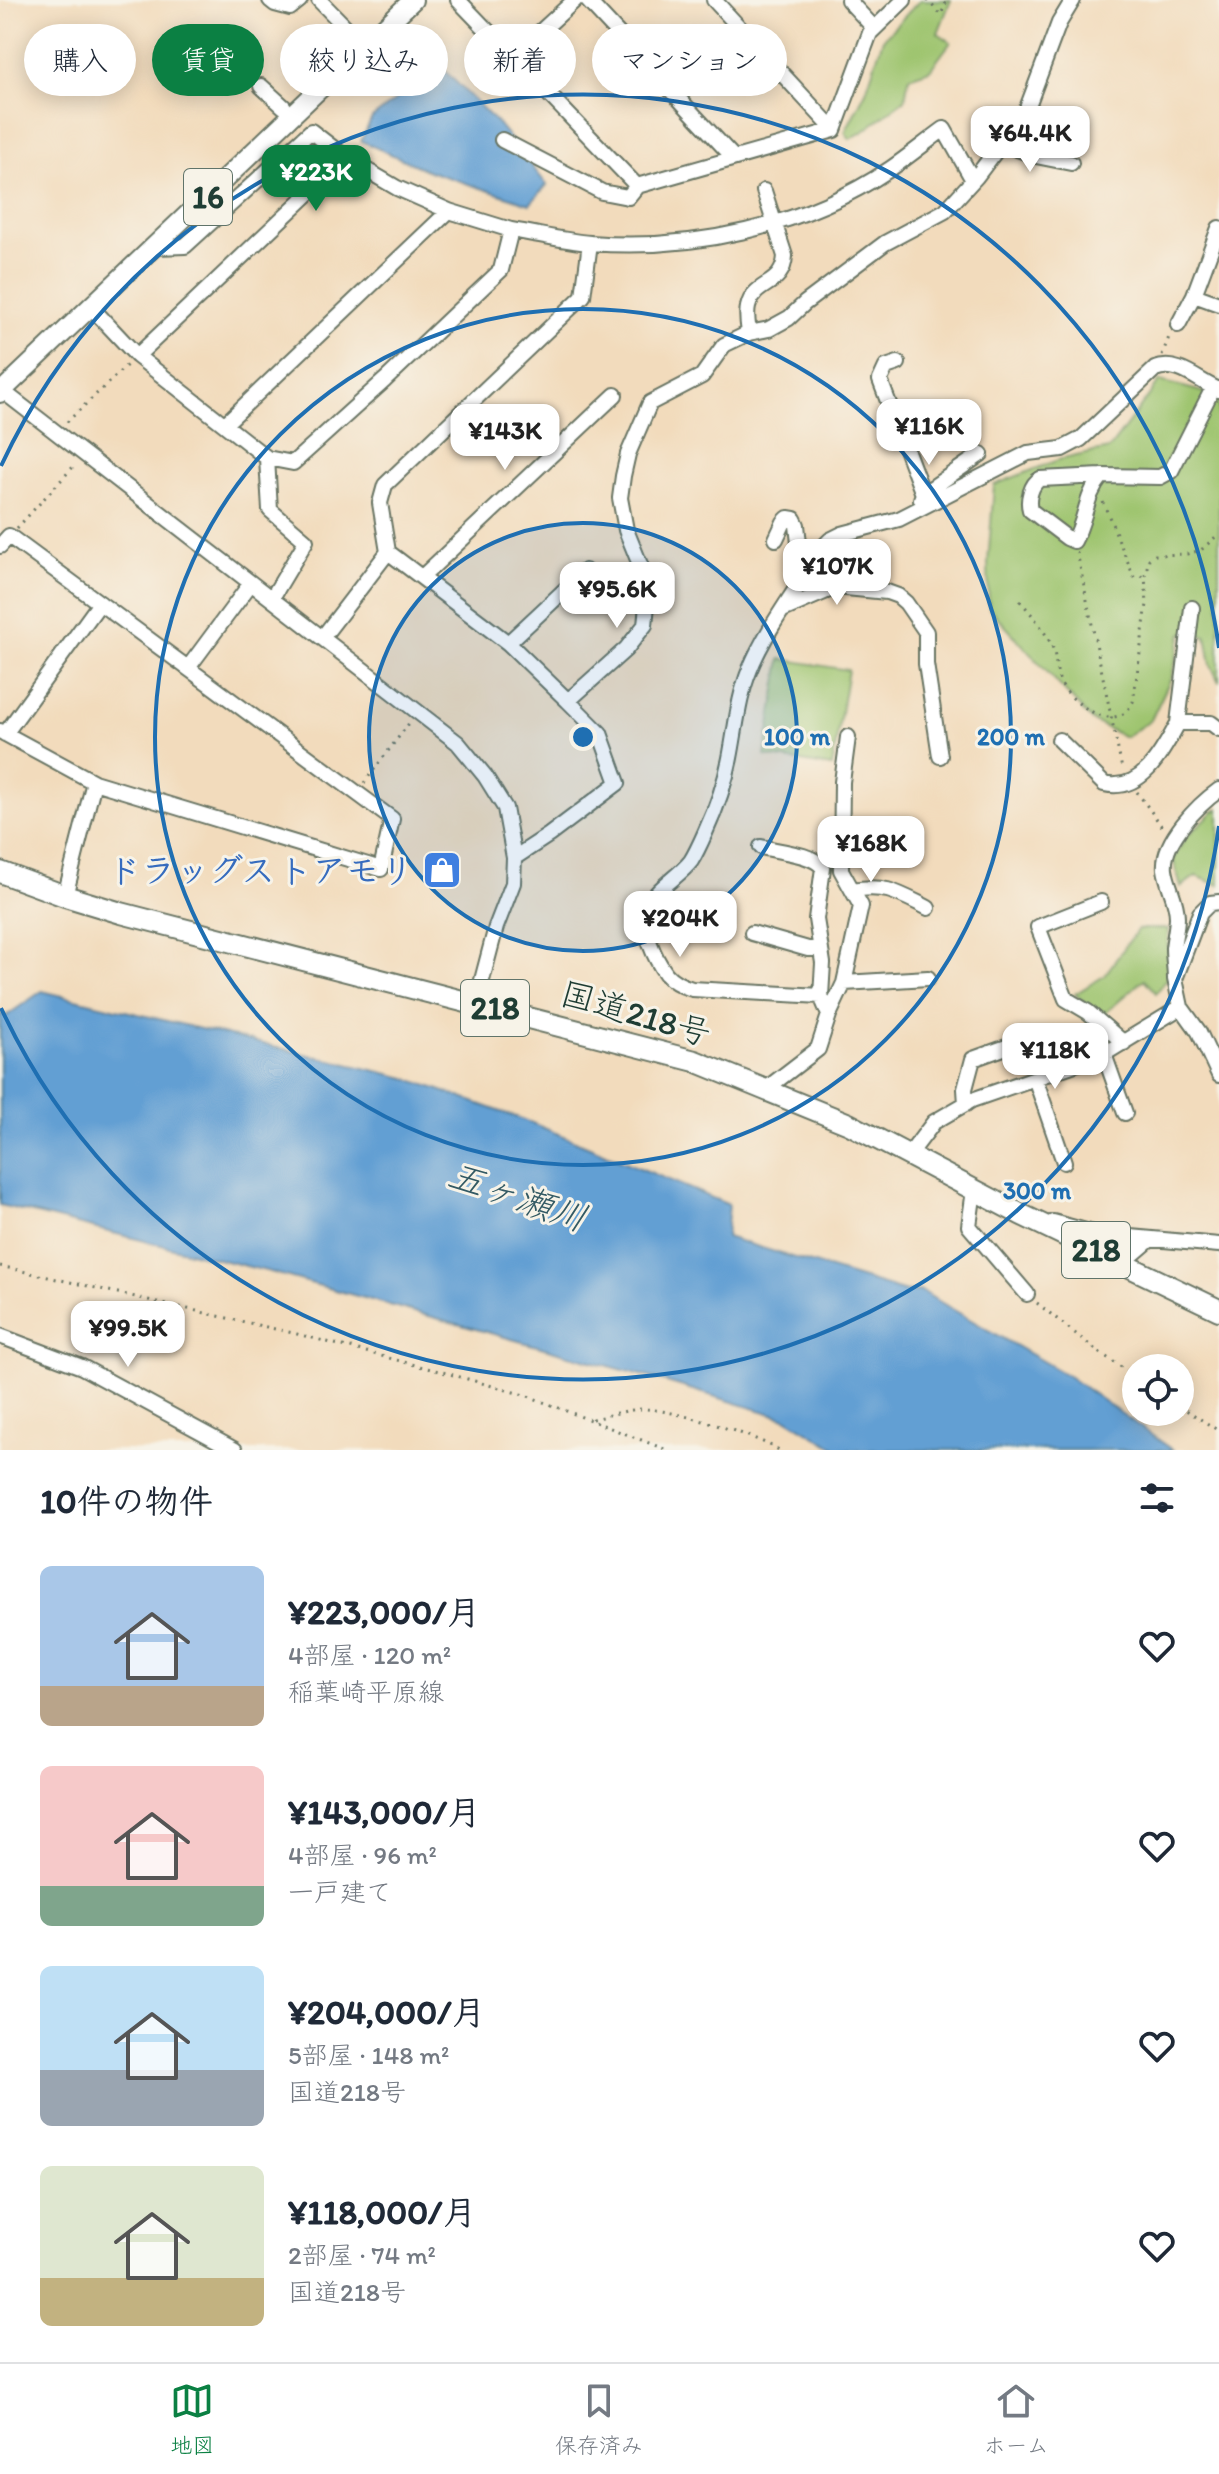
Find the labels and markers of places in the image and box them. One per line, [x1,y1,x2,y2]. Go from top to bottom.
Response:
pin: ¥64.4K [965,106,1095,174]
pin: ¥223K [260,145,372,213]
pin: ¥116K [873,399,985,467]
pin: ¥143K [449,404,561,472]
pin: ¥107K [781,539,893,607]
pin: ¥95.6K [552,562,682,630]
centre of rings [569,723,597,751]
pin: ¥168K [815,816,927,884]
shop icon: ドラッグストアモリ [421,849,463,891]
place label: ドラッグストアモリ [107,850,414,891]
pin: ¥204K [624,891,736,959]
pin: ¥118K [999,1023,1111,1091]
pin: ¥99.5K [63,1301,193,1369]

